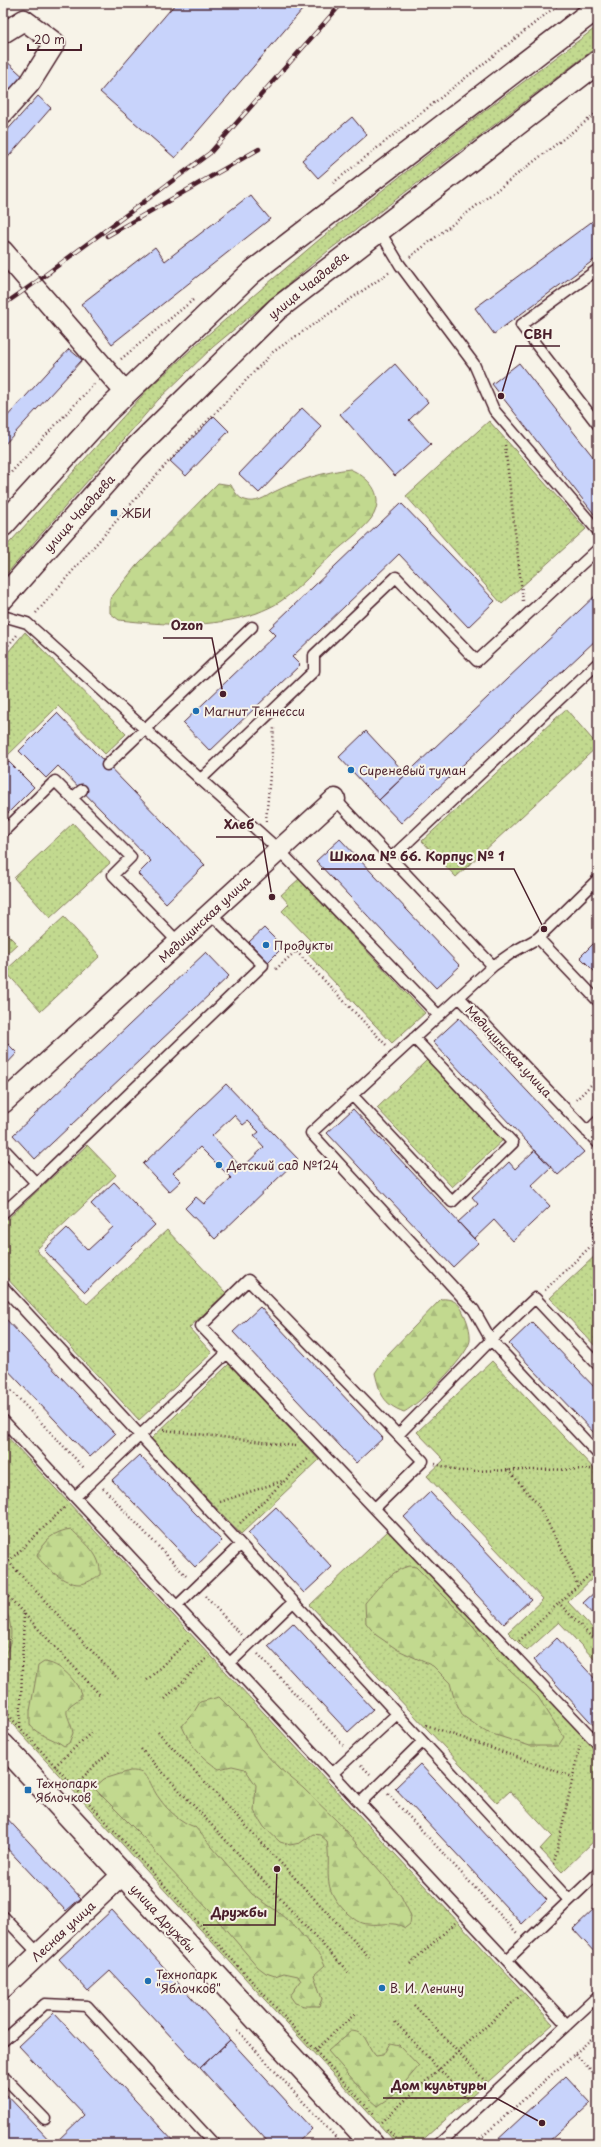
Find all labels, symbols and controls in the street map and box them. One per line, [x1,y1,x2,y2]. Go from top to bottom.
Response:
scale bar [28,26,81,52]
text: 20 m [34,30,65,48]
street label: улица Чаадаева [264,247,352,323]
callout: СВН [516,321,560,346]
text: СВН [524,324,552,343]
street label: улица Чаадаева [39,470,119,556]
place label: ЖБИ [121,504,151,522]
marker: ЖБИ [109,508,119,518]
callout: Ozon [163,613,212,638]
text: Ozon [171,615,203,634]
place label: Магнит Теннесси [204,702,305,720]
marker: Магнит Теннесси [191,706,201,716]
place label: Сиреневый туман [359,761,466,779]
marker: Сиреневый туман [346,765,356,775]
callout: Хлеб [216,812,262,837]
text: Хлеб [224,814,254,833]
callout: Школа № 66. Корпус № 1 [321,844,514,869]
text: Школа № 66. Корпус № 1 [329,846,505,865]
street label: Медицинская улица [154,871,254,966]
place label: Продукты [274,936,333,954]
marker: Продукты [261,940,271,950]
street label: Медицинская улица [462,1001,557,1101]
place label: Детский сад №124 [226,1156,339,1174]
marker: Детский сад №124 [214,1160,224,1170]
place label: Технопарк Яблочков [36,1774,98,1806]
marker: Технопарк Яблочков [23,1785,33,1795]
street label: улица Дружбы [126,1880,200,1957]
street label: Лесная улица [27,1896,99,1965]
callout: Дружбы [203,1900,275,1925]
text: Дружбы [210,1902,267,1921]
place label: Технопарк "Яблочков" [156,1965,221,1997]
marker: Технопарк "Яблочков" [143,1976,153,1986]
place label: В. И. Ленину [390,1979,464,1997]
marker: В. И. Ленину [377,1983,387,1993]
callout: Дом культуры [383,2073,496,2098]
text: Дом культуры [390,2075,487,2094]

